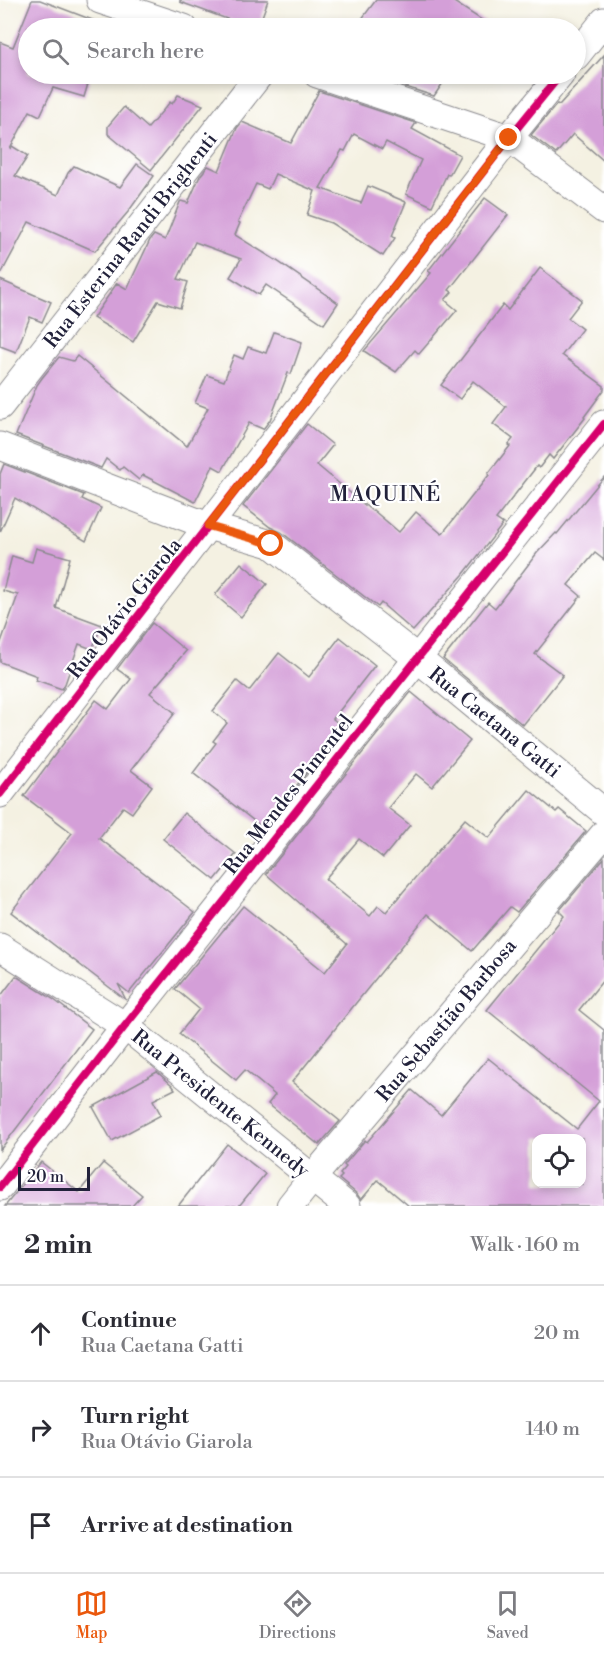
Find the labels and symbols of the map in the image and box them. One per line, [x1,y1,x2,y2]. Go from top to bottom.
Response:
route end [495,124,521,150]
street label: Rua Esterina Randi Brighenti [39,128,224,354]
district label: MAQUINÉ [330,480,442,508]
route start [257,530,283,556]
street label: Rua Otávio Giarola [63,533,188,684]
street label: Rua Caetana Gatti [423,662,565,784]
street label: Rua Mendes Pimentel [219,710,359,880]
street label: Rua Sebastião Barbosa [372,934,523,1107]
street label: Rua Presidente Kennedy [126,1025,314,1184]
scale bar [18,1164,90,1192]

